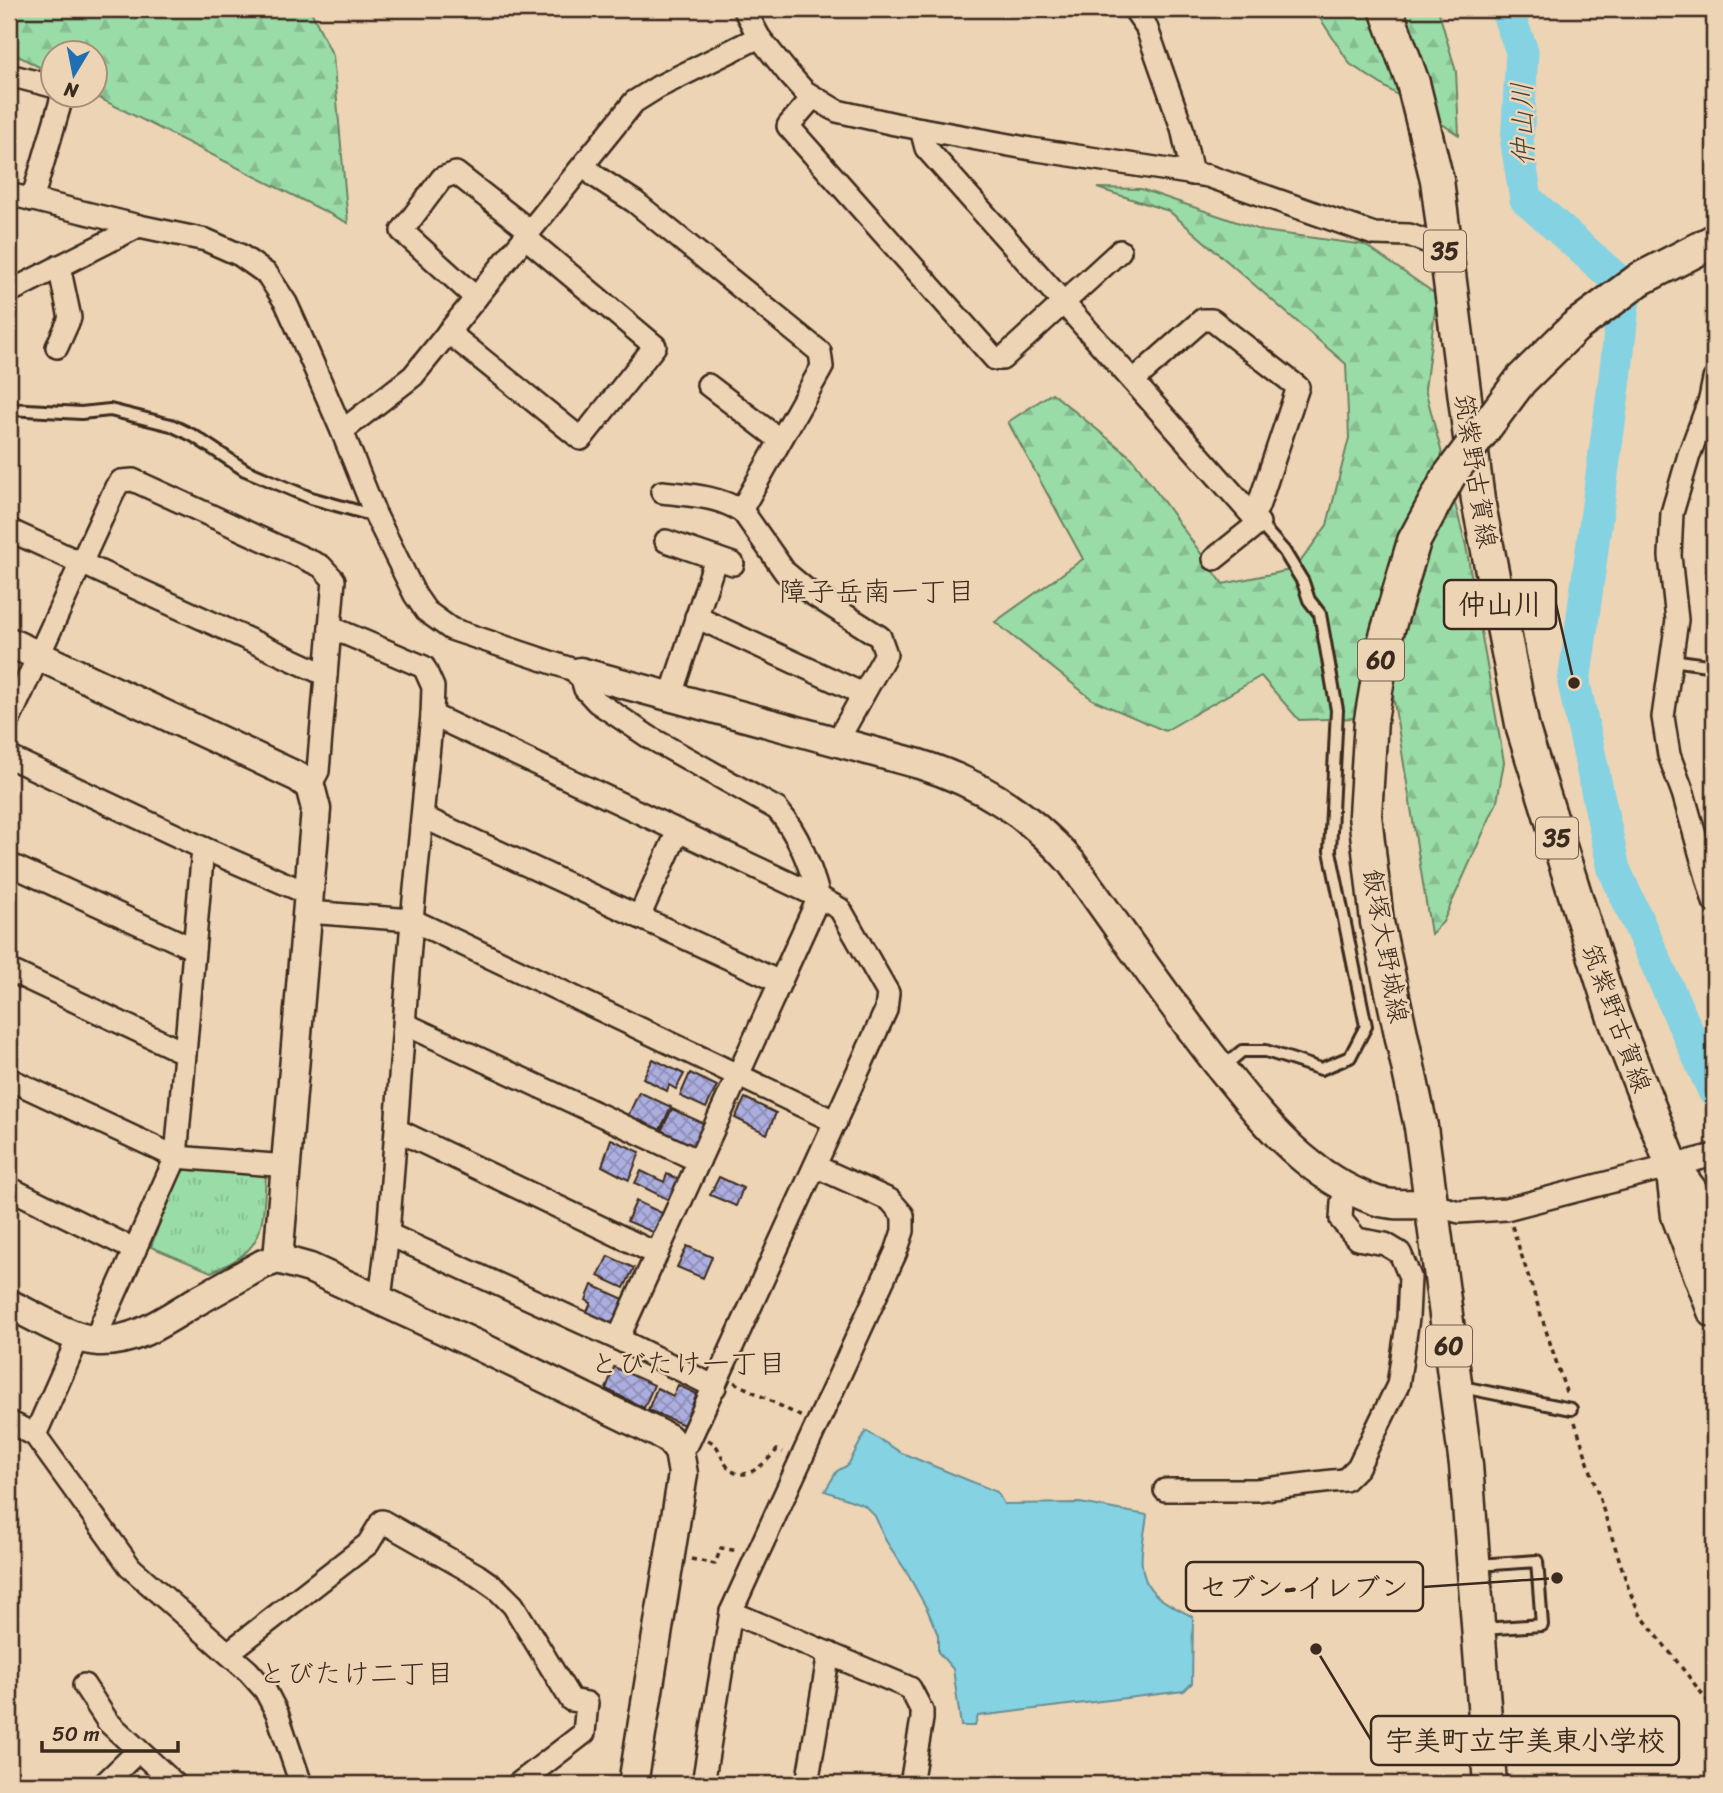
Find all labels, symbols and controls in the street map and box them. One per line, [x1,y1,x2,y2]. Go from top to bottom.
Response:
north arrow [38,38,108,108]
text: N [61,73,81,108]
water label: 仲山川 [1497,82,1548,166]
road number: 35 [1424,230,1466,272]
street label: 筑紫野古賀線 [1441,390,1511,552]
district label: 障子岳南一丁目 [779,567,975,616]
callout: 仲山川 [1444,580,1556,629]
text: 仲山川 [1458,580,1542,629]
road number: 60 [1358,640,1404,680]
road number: 35 [1536,818,1578,858]
street label: 飯塚大野城線 [1350,865,1422,1027]
street label: 筑紫野古賀線 [1569,937,1665,1099]
road number: 60 [1426,1326,1472,1366]
district label: とびたけ一丁目 [590,1339,786,1388]
callout: セブン-イレブン [1186,1562,1423,1611]
text: セブン-イレブン [1200,1563,1409,1612]
district label: とびたけ二丁目 [258,1649,454,1698]
scale bar [42,1709,178,1753]
text: 50 m [52,1715,100,1753]
callout: 宇美町立宇美東小学校 [1371,1716,1679,1765]
text: 宇美町立宇美東小学校 [1385,1716,1665,1765]

